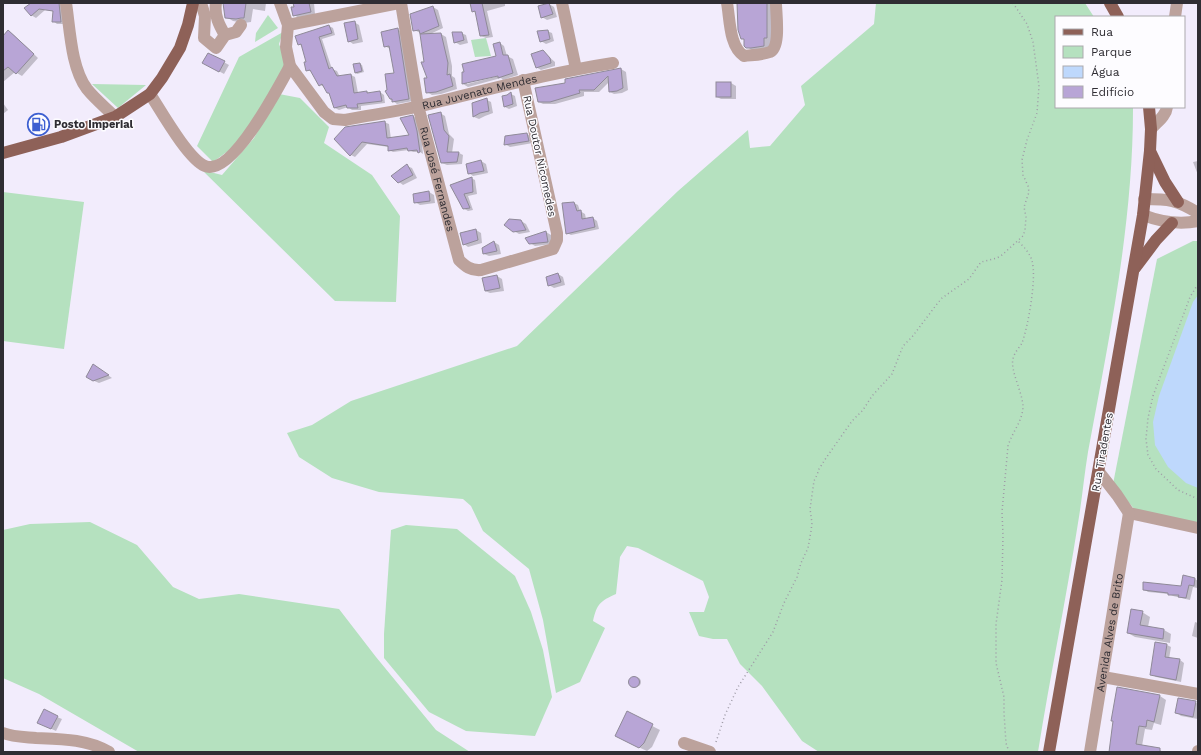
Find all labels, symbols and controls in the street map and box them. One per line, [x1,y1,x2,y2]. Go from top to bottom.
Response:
legend [1055,16,1185,108]
text: Rua [1091,25,1113,39]
text: Parque [1091,45,1132,59]
text: Água [1091,65,1120,79]
street label: Rua Juvenato Mendes [421,72,538,112]
text: Edifício [1091,85,1134,99]
street label: Rua Doutor Nicomedes [520,94,559,218]
fuel station icon: Posto Imperial [26,111,52,137]
place label: Posto Imperial [54,118,134,131]
street label: Rua José Fernandes [417,125,457,233]
street label: Rua Tiradentes [1089,411,1116,493]
street label: Avenida Alves de Brito [1094,572,1126,693]

